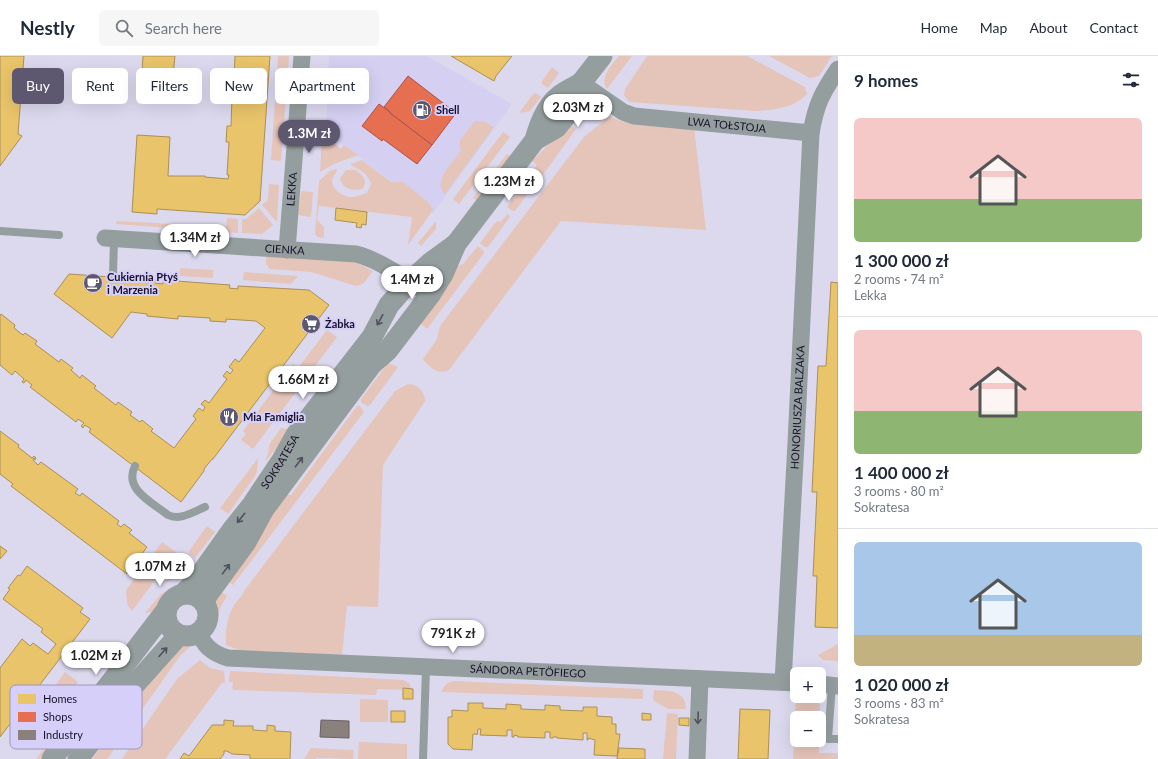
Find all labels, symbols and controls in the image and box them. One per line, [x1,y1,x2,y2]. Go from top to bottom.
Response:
search box [99,10,379,46]
text: Nestly [20,16,75,39]
icon: search [113,17,135,39]
text: Search here [145,19,222,37]
text: Home [920,19,958,36]
text: Map [980,19,1007,36]
text: About [1029,19,1067,36]
text: Contact [1089,19,1138,36]
chip: Buy [12,68,64,104]
chip: Rent [72,68,128,104]
chip: Filters [136,68,202,104]
chip: New [210,68,267,104]
chip: Apartment [275,68,369,104]
icon: filters [1120,69,1142,91]
text: 9 homes [854,70,918,91]
pin: 2.03M zł [537,94,619,128]
fuel station icon: Shell [411,99,433,121]
text: 2.03M zł [552,99,604,115]
place label: Shell [436,103,460,116]
street label: LWA TOŁSTOJA [687,114,767,135]
pin: 1.3M zł [272,120,346,154]
text: 1.3M zł [287,125,331,141]
icon: home [962,144,1034,216]
pin: 1.23M zł [468,168,550,202]
street label: LEKKA [283,171,299,207]
text: 1.23M zł [483,173,535,189]
pin: 1.34M zł [154,224,236,258]
text: 1.34M zł [169,229,221,245]
street label: CIENKA [264,241,306,257]
text: 1 300 000 zł [854,250,949,271]
pin: 1.4M zł [375,266,449,300]
place label: Cukiernia Ptyś i Marzenia [107,270,178,296]
text: 1.4M zł [390,271,434,287]
text: 2 rooms · 74 m² [854,271,944,287]
cafe icon: Cukiernia Ptyś i Marzenia [82,272,104,294]
text: Lekka [854,287,887,303]
supermarket icon: Żabka [300,313,322,335]
one-way arrow [376,314,383,326]
place label: Żabka [325,317,355,330]
street label: HONORIUSZA BALZAKA [788,345,807,470]
icon: home [962,356,1034,428]
pin: 1.66M zł [262,366,344,400]
text: 1.66M zł [277,371,329,387]
restaurant icon: Mia Famiglia [218,406,240,428]
place label: Mia Famiglia [243,410,304,423]
street label: SOKRATESA [258,431,301,491]
one-way arrow [295,457,303,468]
text: 1 400 000 zł [854,462,949,483]
text: 3 rooms · 80 m² [854,483,944,499]
text: Sokratesa [854,499,910,515]
one-way arrow [237,513,246,524]
pin: 1.07M zł [119,553,201,587]
text: 1.07M zł [134,558,186,574]
one-way arrow [222,564,230,575]
icon: home [962,568,1034,640]
pin: 791K zł [416,620,490,654]
text: 791K zł [431,625,475,641]
pin: 1.02M zł [55,642,137,676]
text: 1.02M zł [70,647,122,663]
one-way arrow [159,647,168,657]
street label: SÁNDORA PETÖFIEGO [470,662,586,680]
map controls [790,667,826,747]
button: + [790,667,826,703]
text: 1 020 000 zł [854,674,949,695]
legend [10,685,142,749]
text: Homes [43,692,77,705]
text: 3 rooms · 83 m² [854,695,944,711]
text: Shops [43,710,72,723]
one-way arrow [695,711,702,724]
button: − [790,711,826,747]
text: Sokratesa [854,711,910,727]
text: Industry [43,728,83,741]

